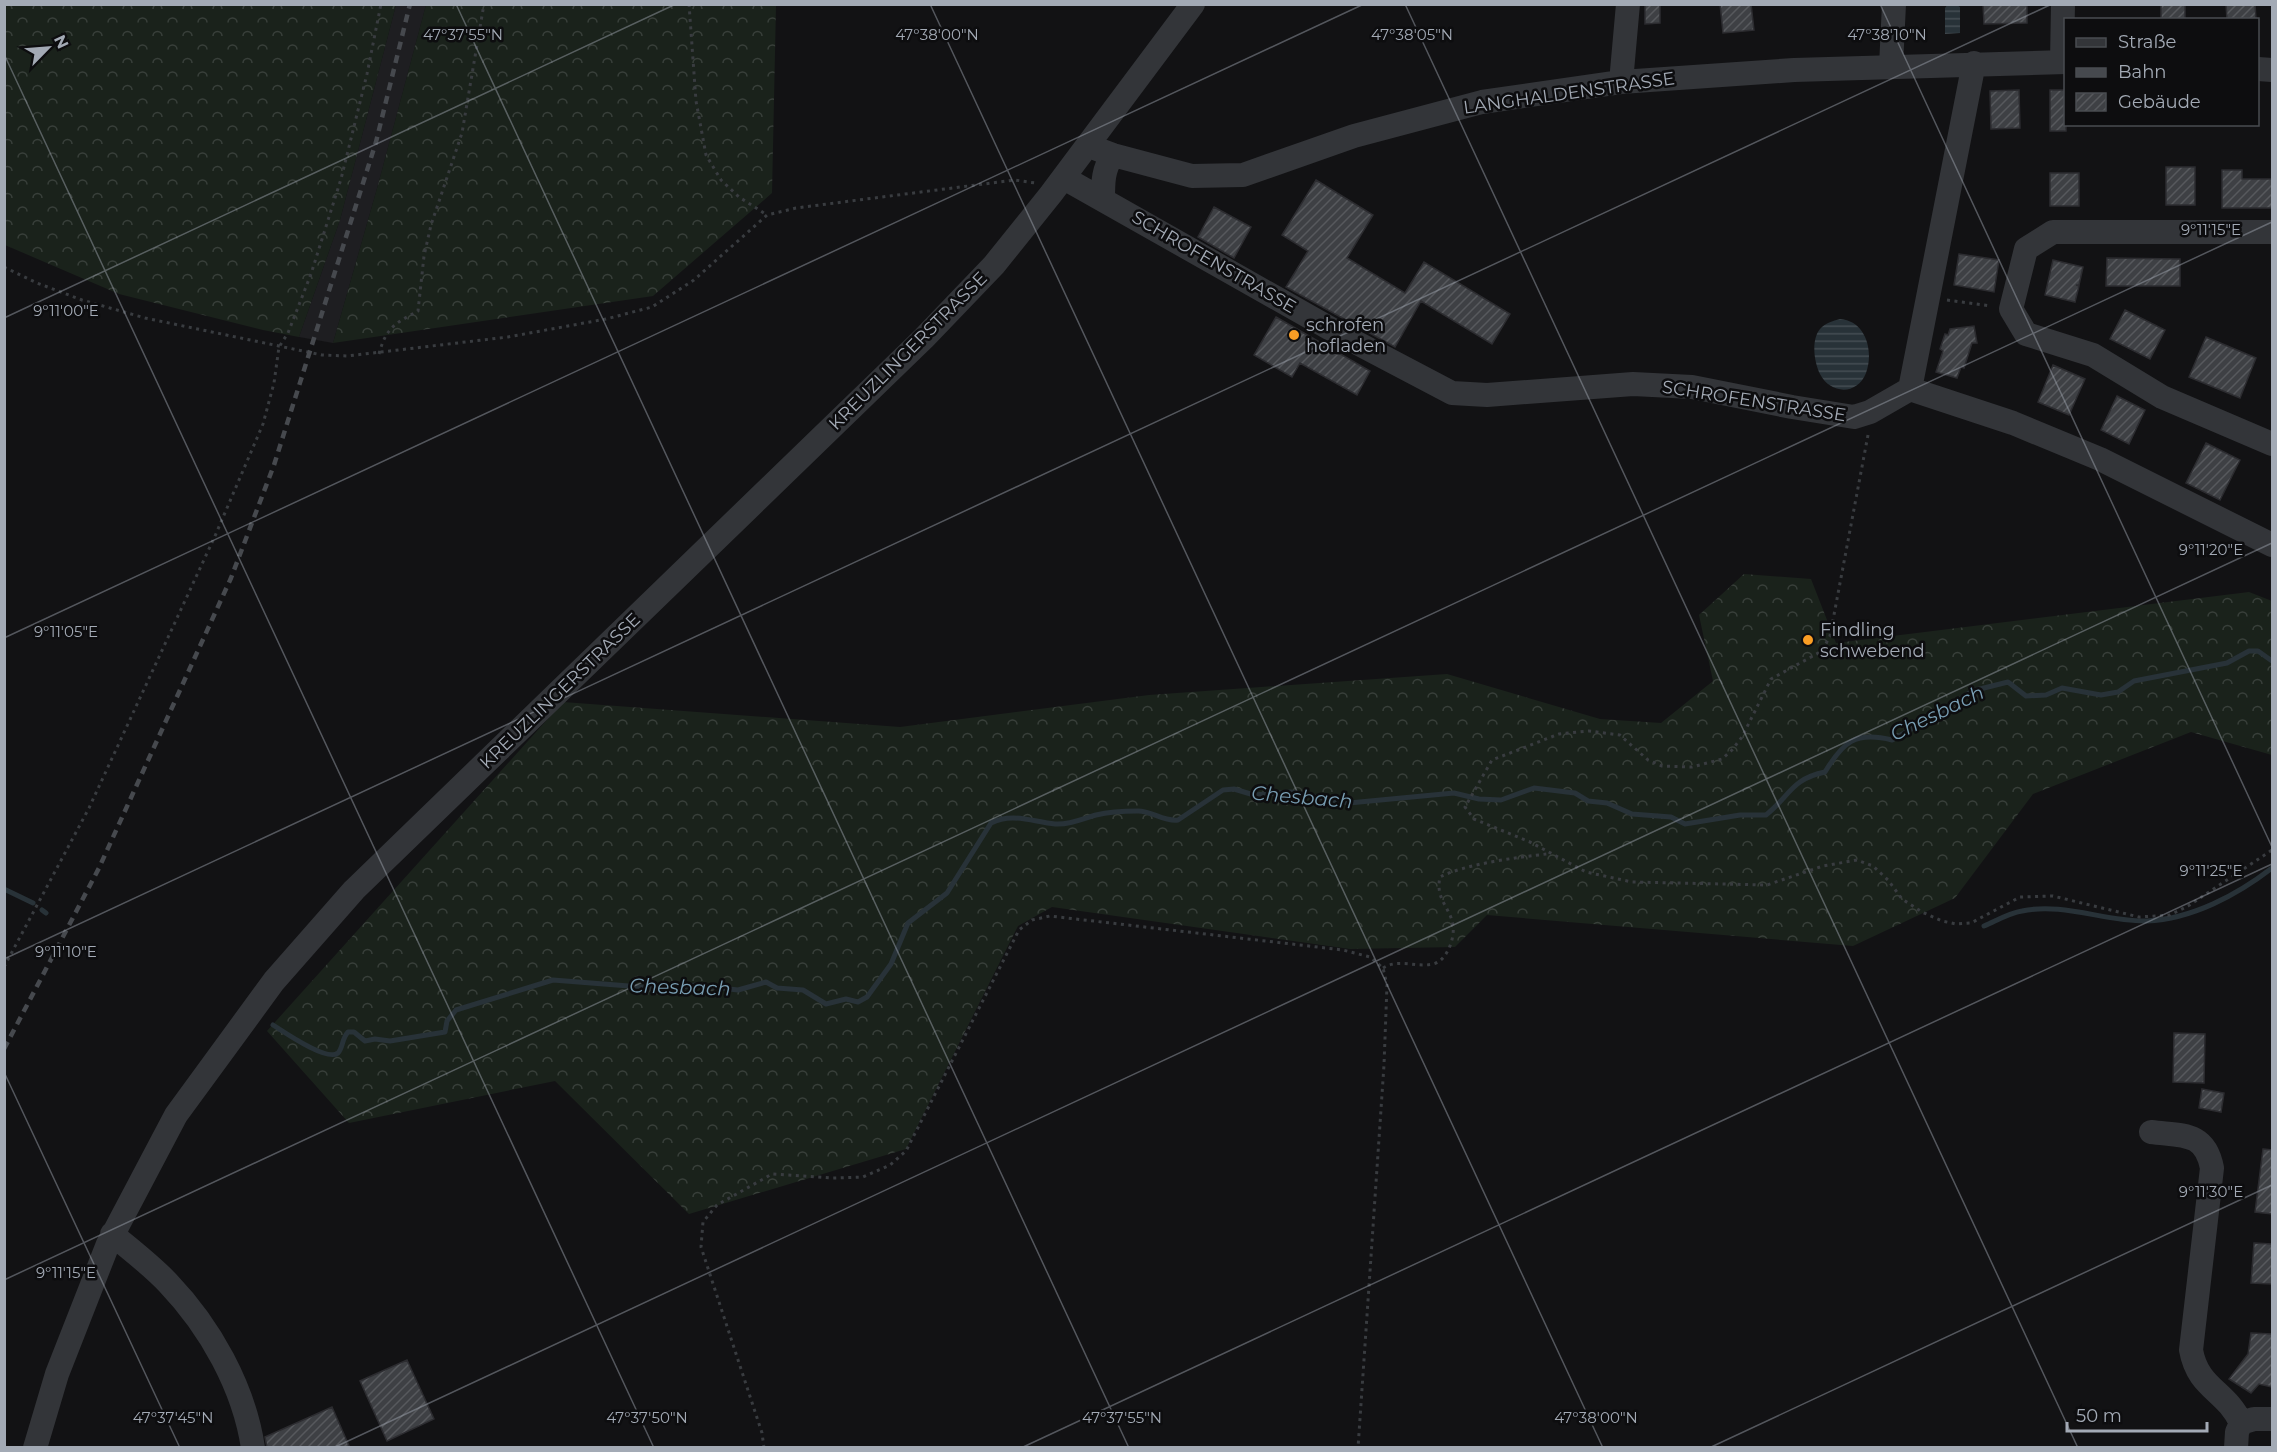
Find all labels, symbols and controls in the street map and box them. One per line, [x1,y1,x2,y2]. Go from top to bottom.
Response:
north arrow [18,18,78,78]
legend [2064,18,2259,126]
text: 47°37'55"N [423,25,503,44]
text: 47°38'00"N [895,25,979,44]
text: 47°38'05"N [1371,25,1453,44]
text: 47°38'10"N [1847,25,1927,44]
text: Straße [2118,31,2177,53]
text: N [50,32,72,52]
text: Bahn [2118,61,2167,83]
street label: LANGHALDENSTRASSE [1462,67,1676,119]
text: Gebäude [2118,91,2201,113]
street label: SCHROFENSTRASSE [1128,206,1300,318]
text: 9°11'15"E [2181,220,2241,239]
street label: KREUZLINGERSTRASSE [824,267,992,435]
text: 9°11'00"E [33,301,99,320]
place label: schrofen hofladen [1306,314,1386,357]
marker: schrofen hofladen [1287,328,1301,342]
street label: SCHROFENSTRASSE [1660,376,1848,426]
text: 9°11'20"E [2179,540,2243,559]
street label: KREUZLINGERSTRASSE [475,608,645,774]
place label: Findling schwebend [1820,619,1925,662]
text: 9°11'05"E [34,622,98,641]
marker: Findling schwebend [1801,633,1815,647]
water label: Chesbach [1886,680,1988,746]
water label: Chesbach [1250,781,1354,813]
text: 9°11'25"E [2180,861,2242,880]
text: 9°11'10"E [35,942,97,961]
water label: Chesbach [629,973,731,1001]
text: 9°11'30"E [2179,1182,2243,1201]
text: 9°11'15"E [36,1263,96,1282]
scale bar [2067,1395,2206,1433]
text: 50 m [2076,1405,2122,1427]
text: 47°37'45"N [133,1408,213,1427]
text: 47°37'50"N [606,1408,688,1427]
text: 47°37'55"N [1082,1408,1162,1427]
text: 47°38'00"N [1554,1408,1638,1427]

